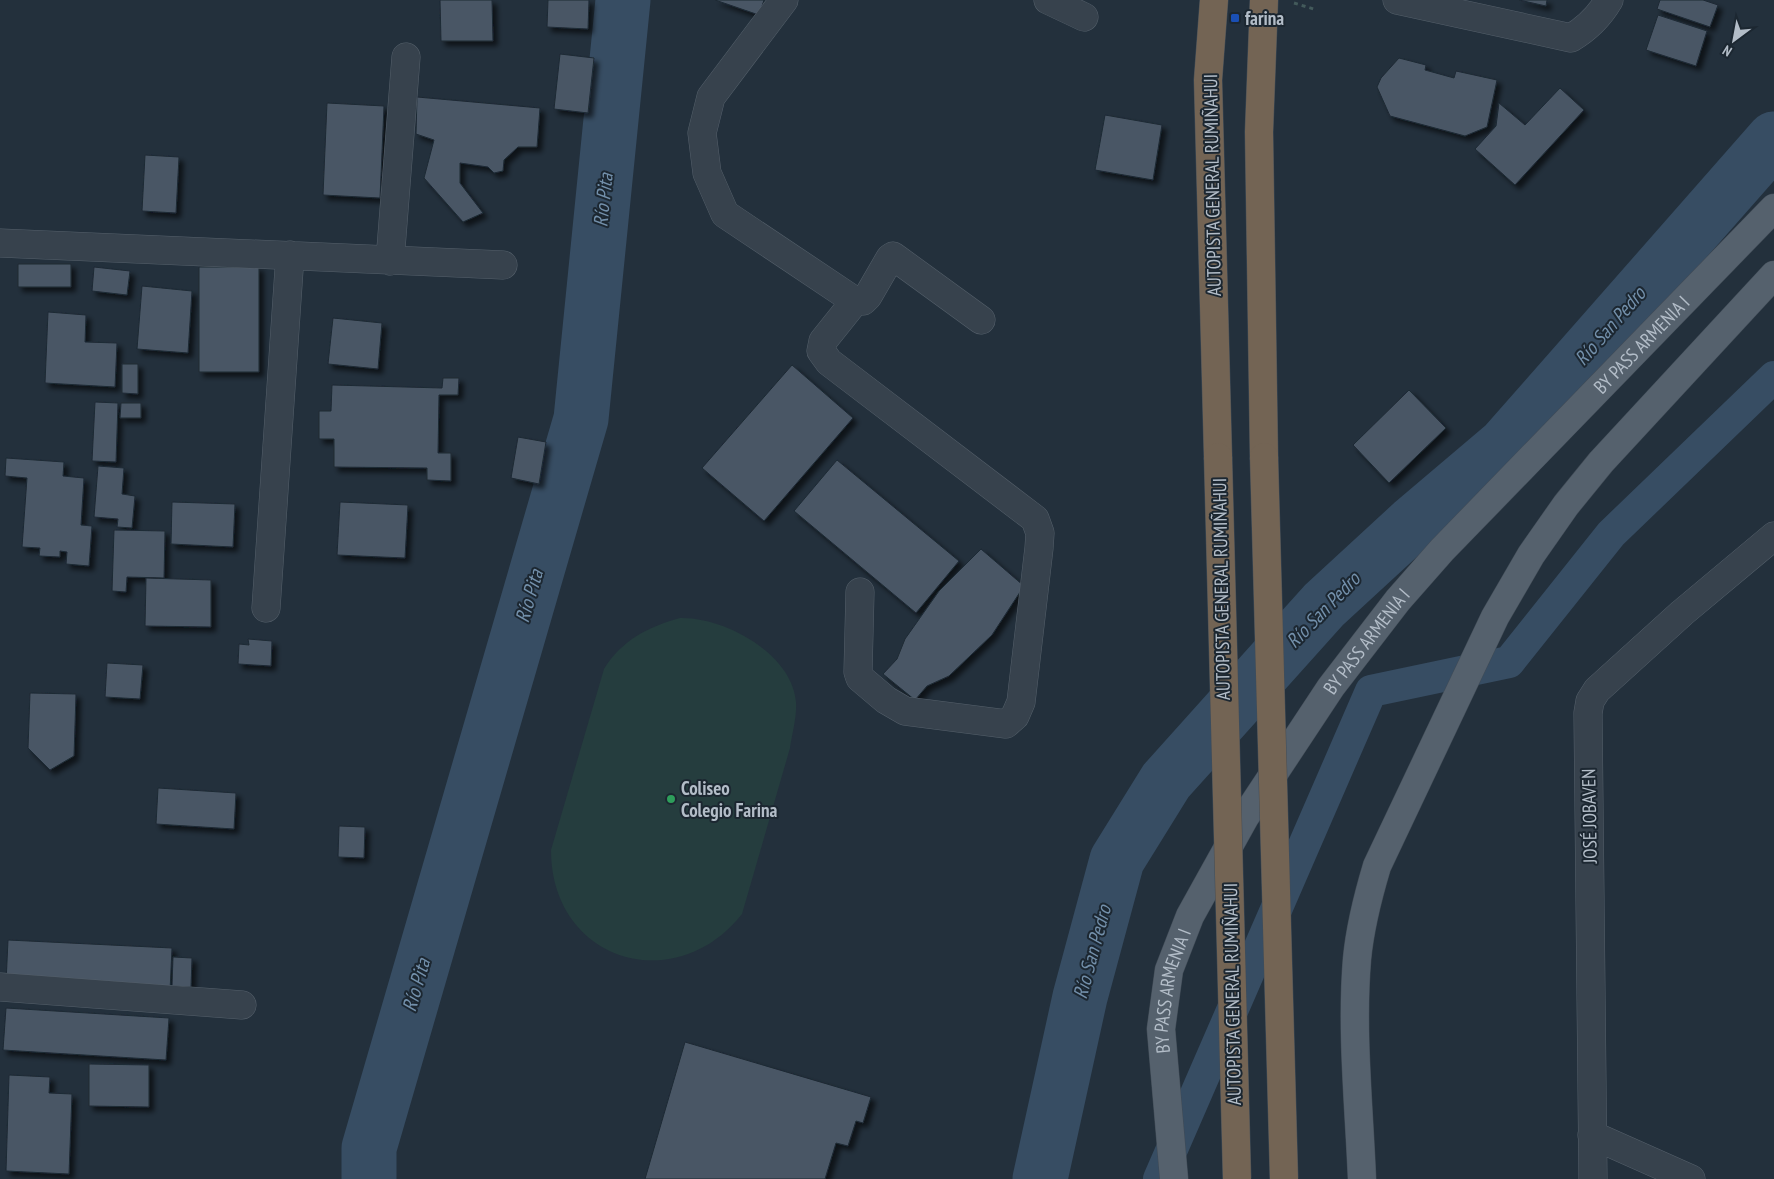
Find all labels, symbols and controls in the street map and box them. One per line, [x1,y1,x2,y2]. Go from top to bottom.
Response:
place label: farina [1245,6,1284,30]
marker: farina [1229,12,1241,24]
north arrow [1709,15,1759,65]
text: N [1719,41,1735,61]
street label: AUTOPISTA GENERAL RUMIÑAHUI [1198,74,1226,296]
water label: Río Pita [587,171,619,228]
water label: Río San Pedro [1569,280,1652,371]
street label: BY PASS ARMENIA I [1588,290,1695,399]
street label: AUTOPISTA GENERAL RUMIÑAHUI [1207,478,1235,700]
water label: Río Pita [509,566,549,625]
water label: Río San Pedro [1280,566,1367,654]
street label: BY PASS ARMENIA I [1318,583,1415,699]
street label: JOSÉ JOBAVEN [1576,768,1602,865]
place label: Coliseo Colegio Farina [681,776,778,822]
marker: Coliseo Colegio Farina [665,793,677,805]
street label: AUTOPISTA GENERAL RUMIÑAHUI [1218,883,1246,1105]
water label: Río San Pedro [1067,901,1117,1002]
street label: BY PASS ARMENIA I [1149,925,1196,1054]
water label: Río Pita [396,955,436,1014]

